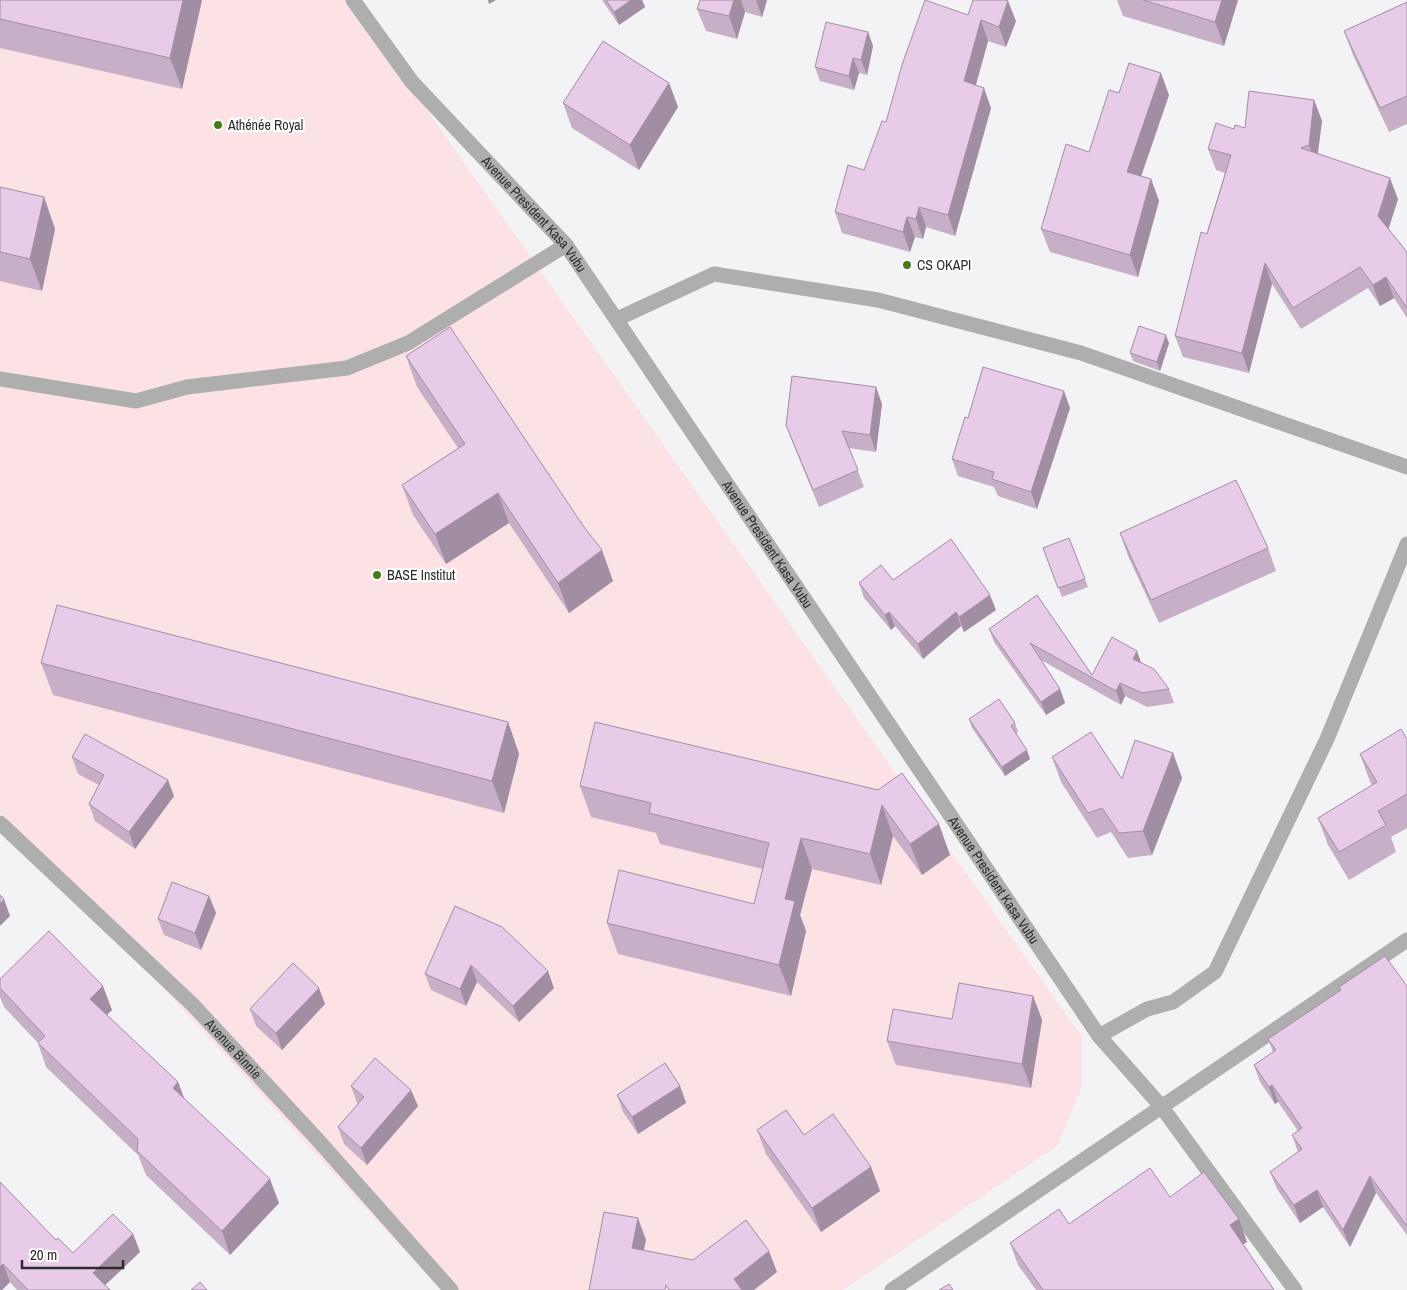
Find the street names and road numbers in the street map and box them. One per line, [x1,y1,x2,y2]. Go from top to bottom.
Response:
street label: Avenue President Kasa Vubu [477,151,591,276]
street label: Avenue President Kasa Vubu [718,476,817,611]
street label: Avenue President Kasa Vubu [944,812,1043,947]
street label: Avenue Binnie [201,1014,266,1083]

